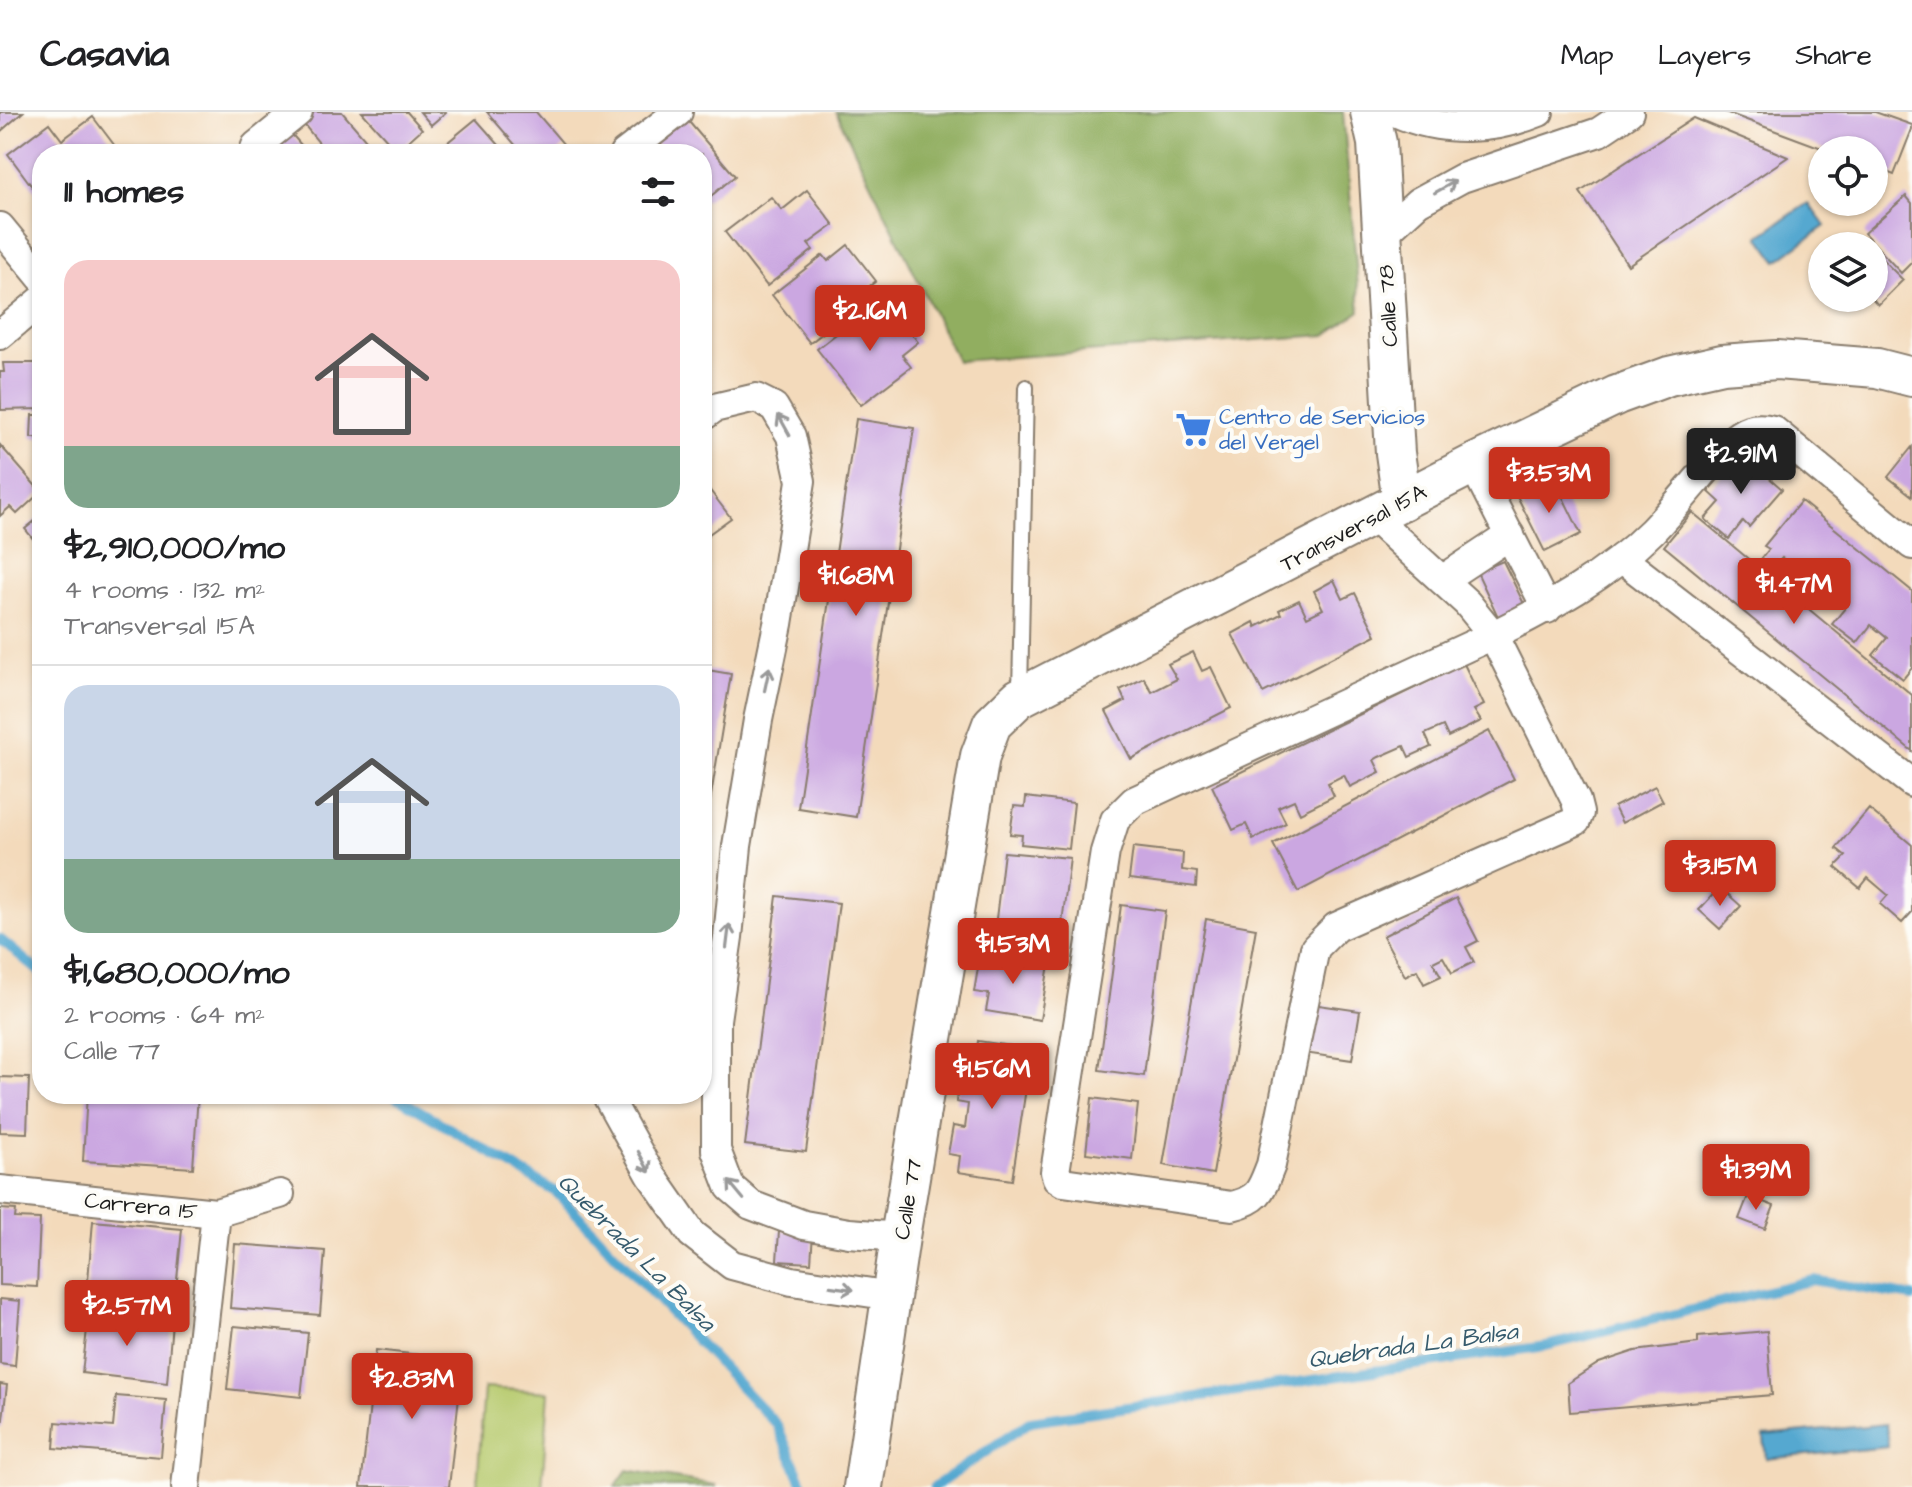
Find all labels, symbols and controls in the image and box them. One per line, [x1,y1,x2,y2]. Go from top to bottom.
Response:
text: Casavia [40,29,169,81]
text: Map [1561,36,1614,75]
text: Layers [1658,36,1751,75]
text: Share [1795,36,1872,75]
map controls [1808,136,1888,312]
button: locate [1808,136,1888,216]
text: 11 homes [64,168,184,216]
icon: filters [636,170,680,214]
one-way arrow [1433,179,1456,195]
button: layers [1808,232,1888,312]
street label: Calle 78 [1371,264,1406,348]
pin: $2.16M [805,285,935,353]
text: $2.16M [833,293,907,329]
icon: home [300,312,444,456]
place label: Centro de Servicios del Vergel [1219,402,1425,459]
supermarket icon: Centro de Servicios del Vergel [1174,410,1212,448]
one-way arrow [776,414,792,437]
pin: $2.91M [1676,428,1806,496]
text: $2.91M [1705,436,1777,472]
pin: $3.53M [1484,447,1614,515]
text: $3.53M [1507,455,1591,491]
street label: Transversal 15A [1275,477,1432,580]
text: $2,910,000/mo [64,524,285,572]
pin: $1.68M [791,550,921,618]
text: $1.68M [818,558,894,594]
pin: $1.47M [1729,558,1859,626]
text: $1.47M [1756,566,1832,602]
text: 4 rooms · 132 m² [64,572,265,608]
text: Transversal 15A [64,608,255,644]
one-way arrow [760,667,775,693]
icon: home [300,737,444,881]
pin: $3.15M [1655,840,1785,908]
text: $3.15M [1683,848,1757,884]
pin: $1.53M [948,918,1078,986]
one-way arrow [721,924,736,949]
text: $1.53M [976,926,1050,962]
text: $1,680,000/mo [64,949,290,997]
text: 2 rooms · 64 m² [64,997,265,1033]
text: Calle 77 [64,1033,160,1069]
pin: $1.56M [927,1043,1057,1111]
text: $1.56M [953,1051,1031,1087]
pin: $1.39M [1691,1144,1821,1212]
one-way arrow [637,1149,653,1173]
text: $1.39M [1721,1152,1792,1188]
street label: Calle 77 [887,1156,930,1242]
water label: Quebrada La Balsa [550,1166,724,1341]
one-way arrow [727,1180,745,1200]
street label: Carrera 15 [83,1185,199,1228]
pin: $2.57M [62,1280,192,1348]
one-way arrow [829,1281,854,1296]
text: $2.57M [83,1288,171,1324]
water label: Quebrada La Balsa [1306,1314,1522,1378]
pin: $2.83M [347,1353,477,1421]
text: $2.83M [370,1361,454,1397]

